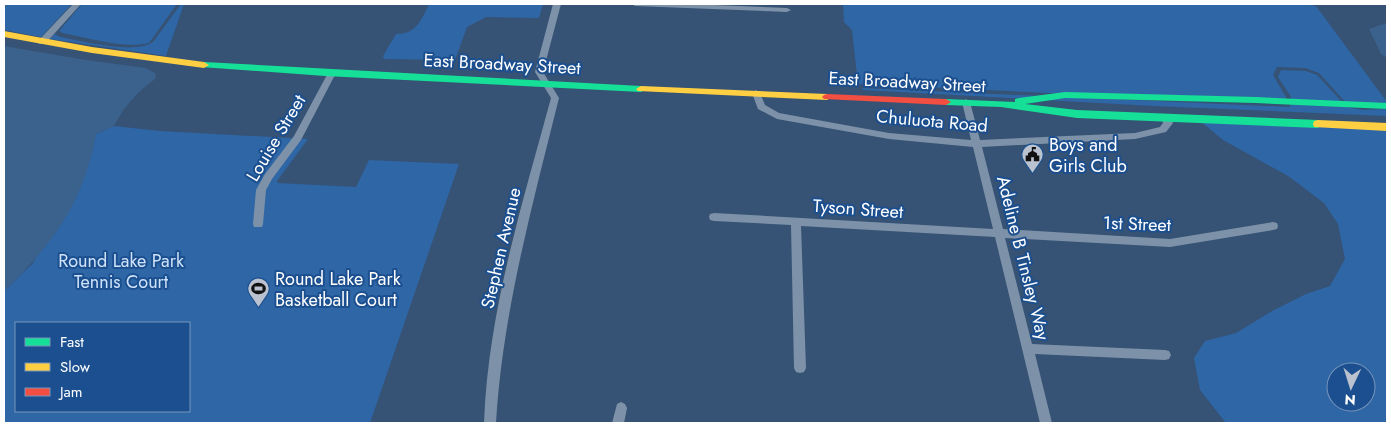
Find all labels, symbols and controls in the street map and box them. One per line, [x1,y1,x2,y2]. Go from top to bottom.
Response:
street label: East Broadway Street [423,47,582,81]
street label: East Broadway Street [828,65,987,99]
street label: Louise Street [240,89,312,186]
street label: Chuluota Road [875,103,989,139]
place label: Boys and Girls Club [1049,132,1127,179]
public building icon: Boys and Girls Club [1021,143,1045,174]
street label: Adeline B Tinsley Way [990,173,1056,343]
street label: Stephen Avenue [474,185,528,311]
street label: Tyson Street [812,193,905,225]
street label: 1st Street [1103,210,1172,238]
park label: Round Lake Park Tennis Court [58,248,184,295]
place label: Round Lake Park Basketball Court [275,266,401,313]
sports icon: Round Lake Park Basketball Court [247,277,271,308]
legend [15,322,190,412]
text: Fast [60,331,84,353]
text: Slow [60,356,91,378]
north arrow [1326,362,1376,412]
text: Jam [58,381,83,403]
text: N [1344,390,1356,410]

